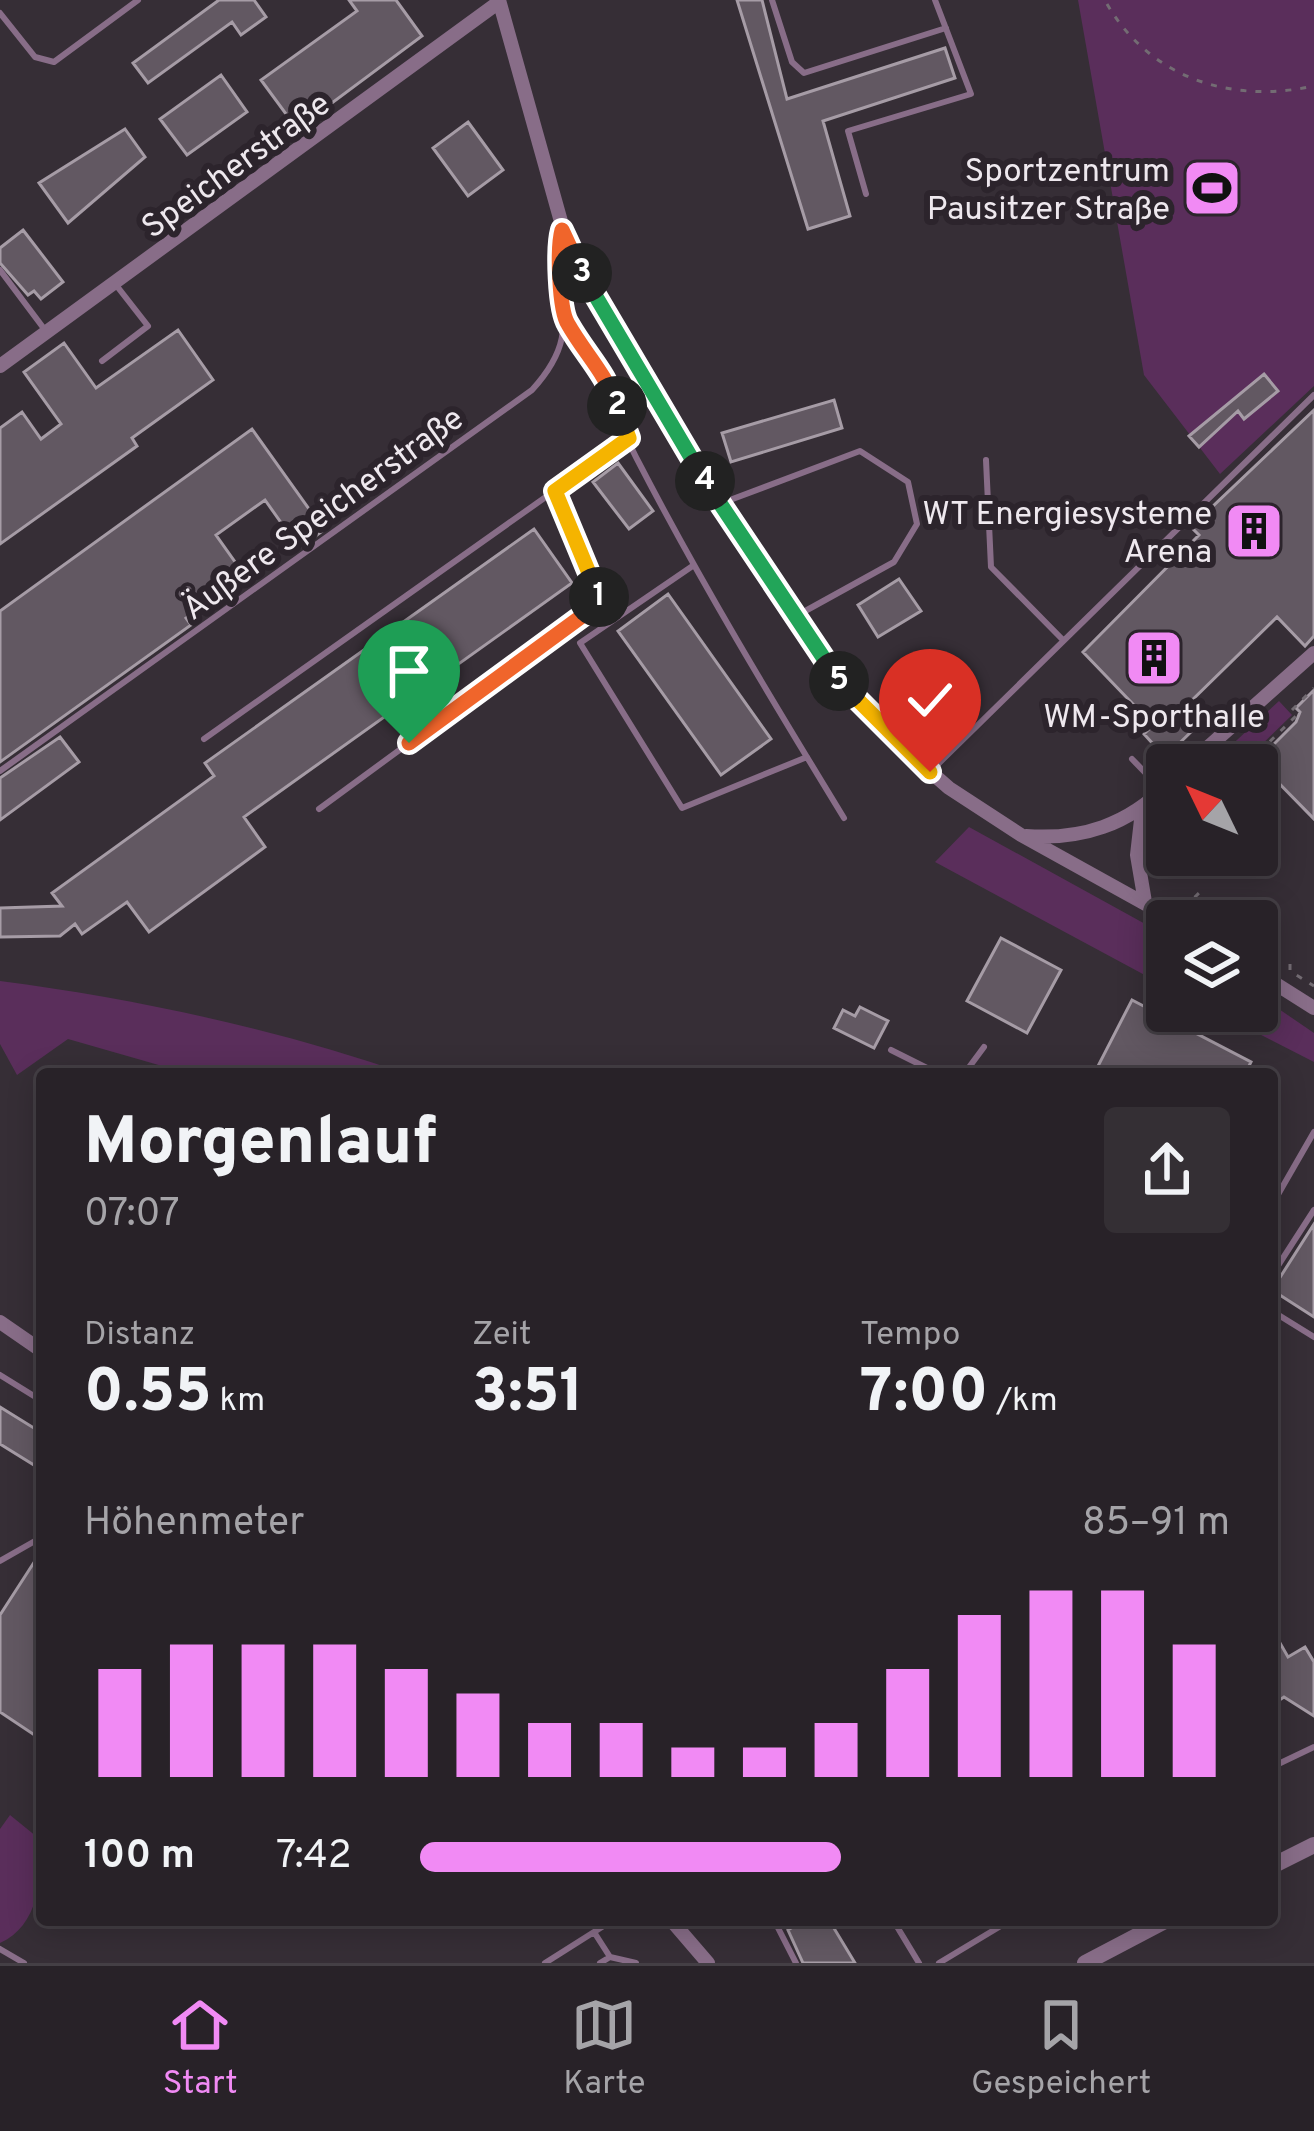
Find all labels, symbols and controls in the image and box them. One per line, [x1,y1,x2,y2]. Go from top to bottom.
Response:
street label: Speicherstraße [135,85,340,250]
place label: Sportzentrum Pausitzer Straße [927,152,1170,232]
sports icon: Sportzentrum Pausitzer Straße [1181,157,1243,219]
pin: 3 [552,243,612,303]
text: 3 [572,252,592,294]
pin: 2 [587,376,647,436]
text: 2 [607,385,627,427]
street label: Äußere Speicherstraße [175,399,473,631]
pin: 4 [675,451,735,511]
text: 4 [694,460,716,502]
place label: WT Energiesysteme Arena [922,495,1212,575]
building icon: WT Energiesysteme Arena [1223,500,1285,562]
pin: 1 [569,567,629,627]
text: 1 [592,576,606,618]
pin [358,620,460,743]
building icon: WM-Sporthalle [1123,627,1185,689]
icon: arrive [376,638,442,704]
pin [879,649,981,772]
pin: 5 [809,651,869,711]
text: 5 [829,660,849,702]
icon: check [897,667,963,733]
place label: WM-Sporthalle [1043,698,1265,740]
north arrow [1146,744,1278,876]
map controls [1146,744,1278,1032]
button: layers [1146,900,1278,1032]
text: Morgenlauf [84,1104,437,1187]
button: share [1104,1107,1230,1233]
text: 07:07 [84,1191,180,1240]
text: Distanz [84,1315,195,1357]
text: Zeit [472,1315,531,1357]
text: Tempo [860,1315,960,1357]
text: 0.55 [84,1357,212,1433]
text: 3:51 [472,1357,584,1433]
text: 7:00 [860,1357,988,1433]
text: km [212,1381,265,1423]
text: /km [988,1381,1058,1423]
text: Höhenmeter [84,1500,305,1549]
text: 85–91 m [1082,1500,1230,1549]
text: 100 m [84,1833,195,1882]
text: 7:42 [276,1833,352,1882]
tab: Start [163,1992,238,2106]
tab: Karte [563,1992,646,2106]
tab: Gespeichert [971,1992,1151,2106]

